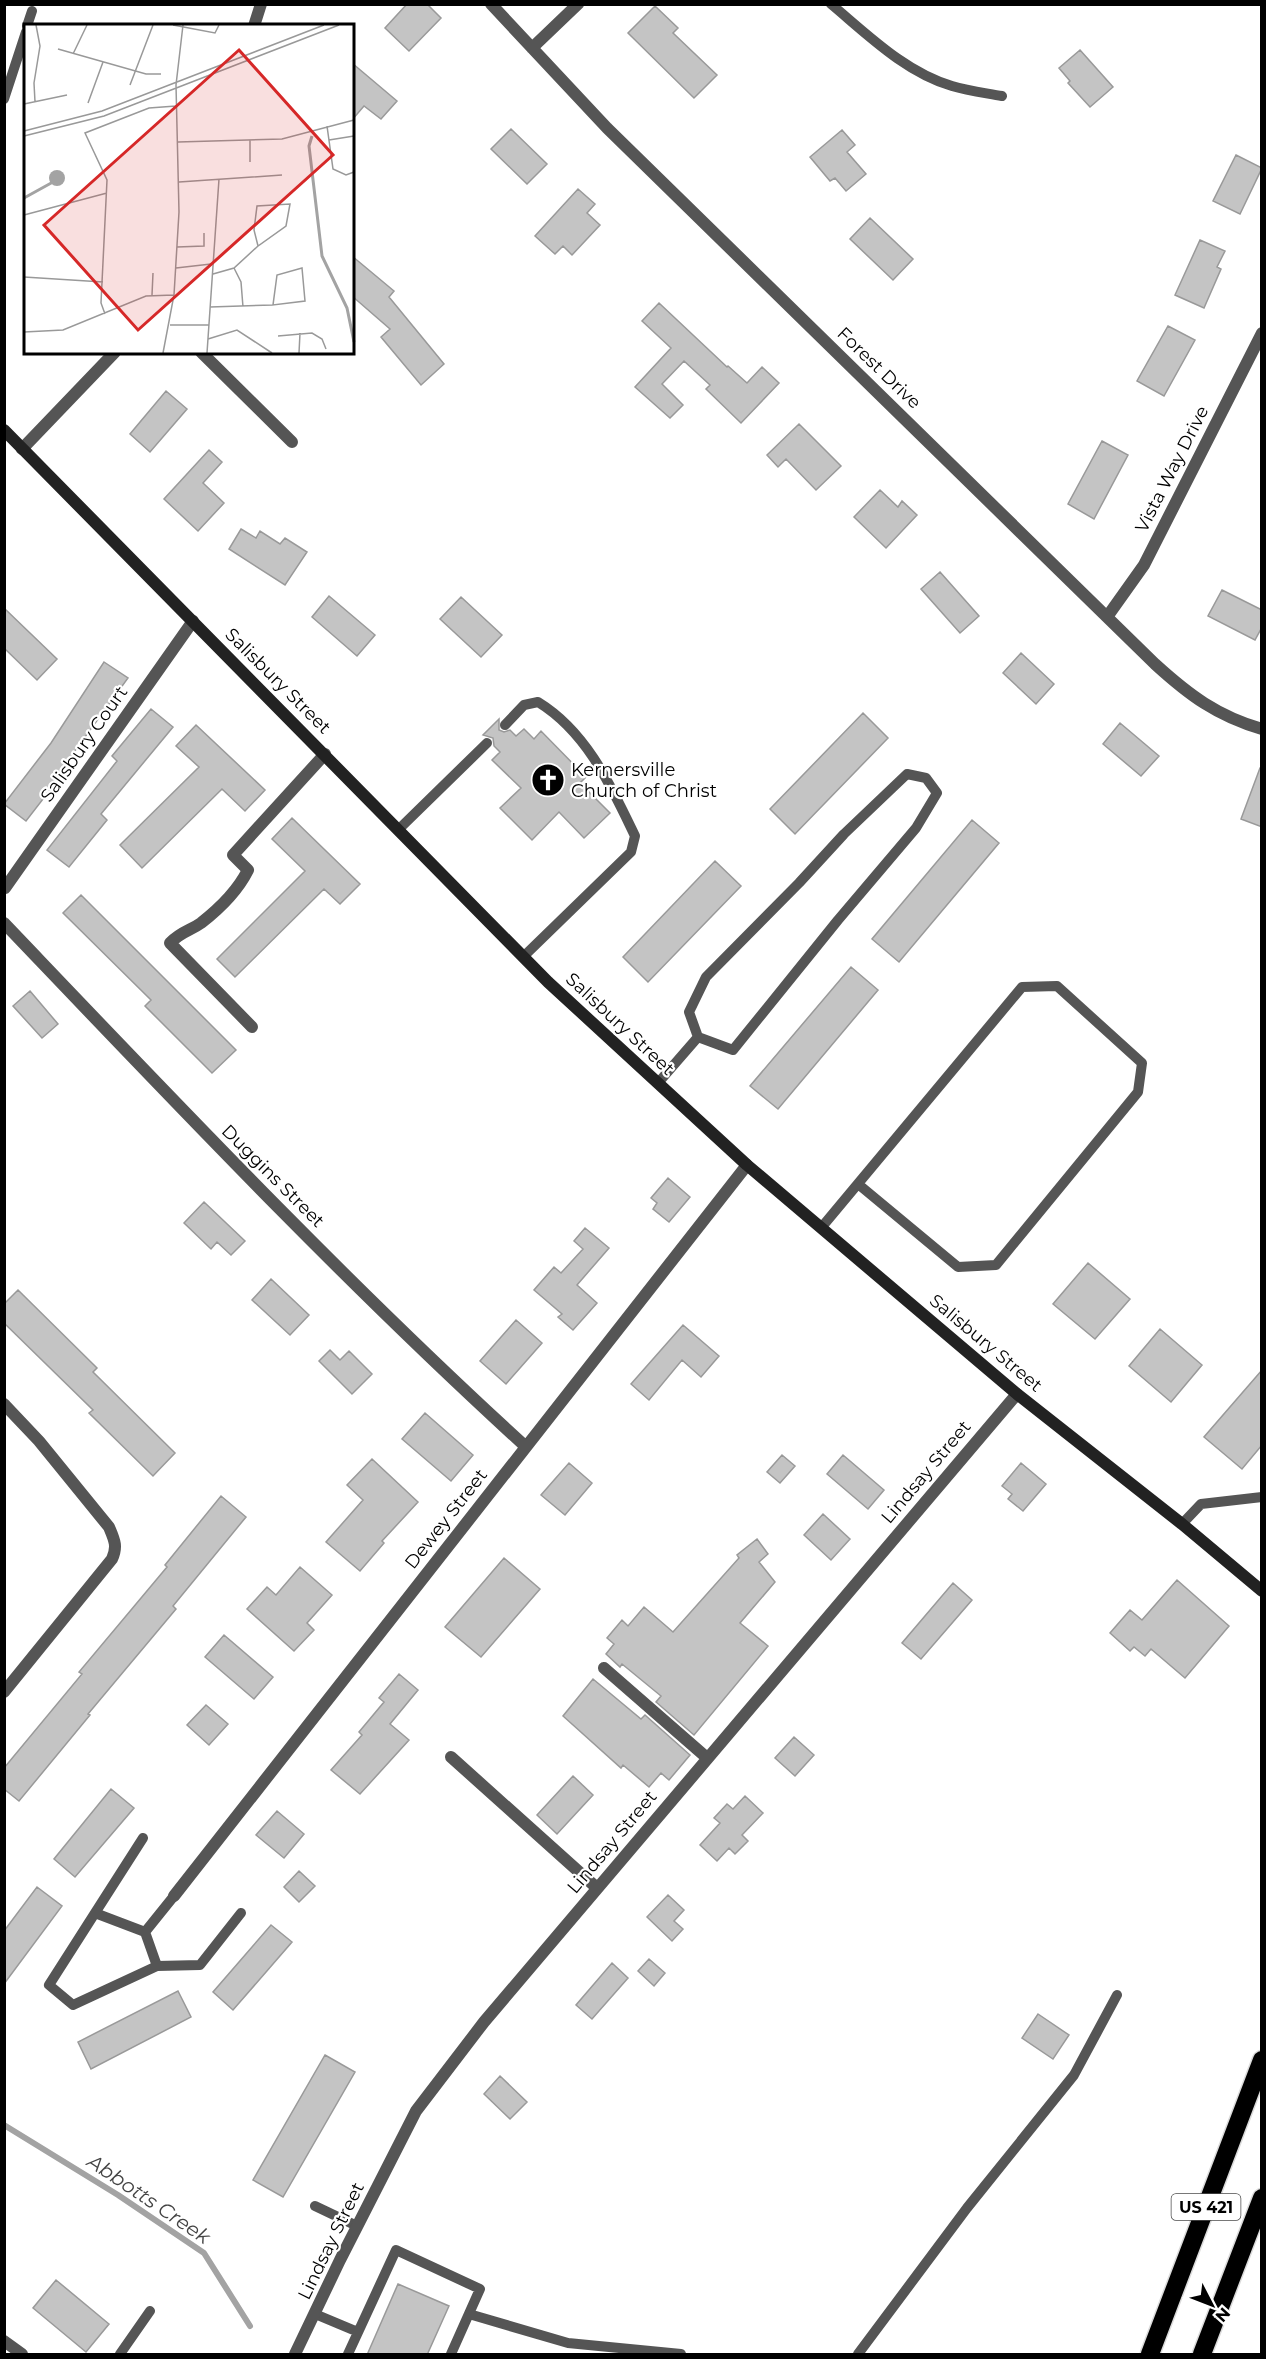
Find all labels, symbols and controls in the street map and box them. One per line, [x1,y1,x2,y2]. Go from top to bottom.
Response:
inset map [24,24,354,354]
street label: Forest Drive [832,323,926,414]
street label: Vista Way Drive [1131,402,1213,536]
street label: Salisbury Street [221,624,335,738]
street label: Salisbury Court [36,682,132,806]
place label: Kernersville Church of Christ [571,759,717,802]
church icon: Kernersville Church of Christ [530,762,566,798]
street label: Salisbury Street [561,968,679,1080]
street label: Duggins Street [217,1120,329,1232]
street label: Salisbury Street [925,1289,1047,1397]
street label: Lindsay Street [877,1416,975,1528]
street label: Dewey Street [400,1465,492,1573]
street label: Lindsay Street [563,1786,661,1898]
water label: Abbotts Creek [82,2148,216,2250]
street label: Lindsay Street [293,2179,369,2303]
road number: US 421 [1172,2194,1240,2220]
north arrow [1182,2275,1242,2335]
text: N [1211,2304,1234,2326]

